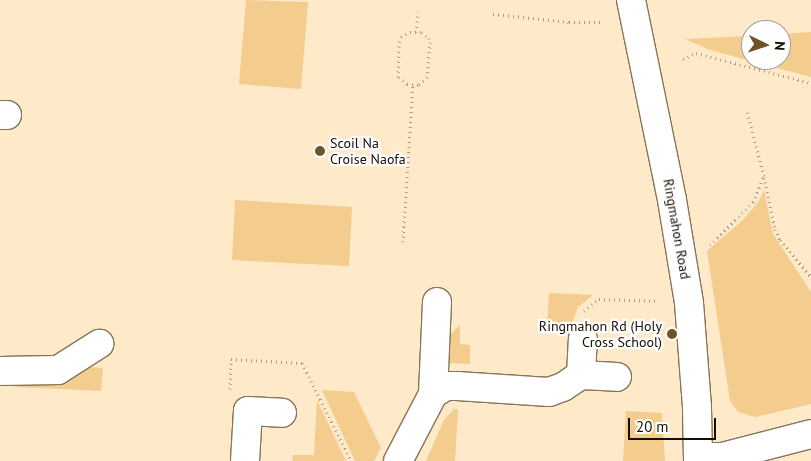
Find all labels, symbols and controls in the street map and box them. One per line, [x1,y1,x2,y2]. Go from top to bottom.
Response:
north arrow [741,20,791,70]
text: N [771,41,789,51]
place label: Scoil Na Croise Naofa [330,135,406,168]
marker: Scoil Na Croise Naofa [314,145,326,157]
street label: Ringmahon Road [660,177,694,281]
place label: Ringmahon Rd (Holy Cross School) [539,318,662,351]
marker: Ringmahon Rd (Holy Cross School) [666,328,678,340]
scale bar [631,408,718,440]
text: 20 m [636,417,669,436]

